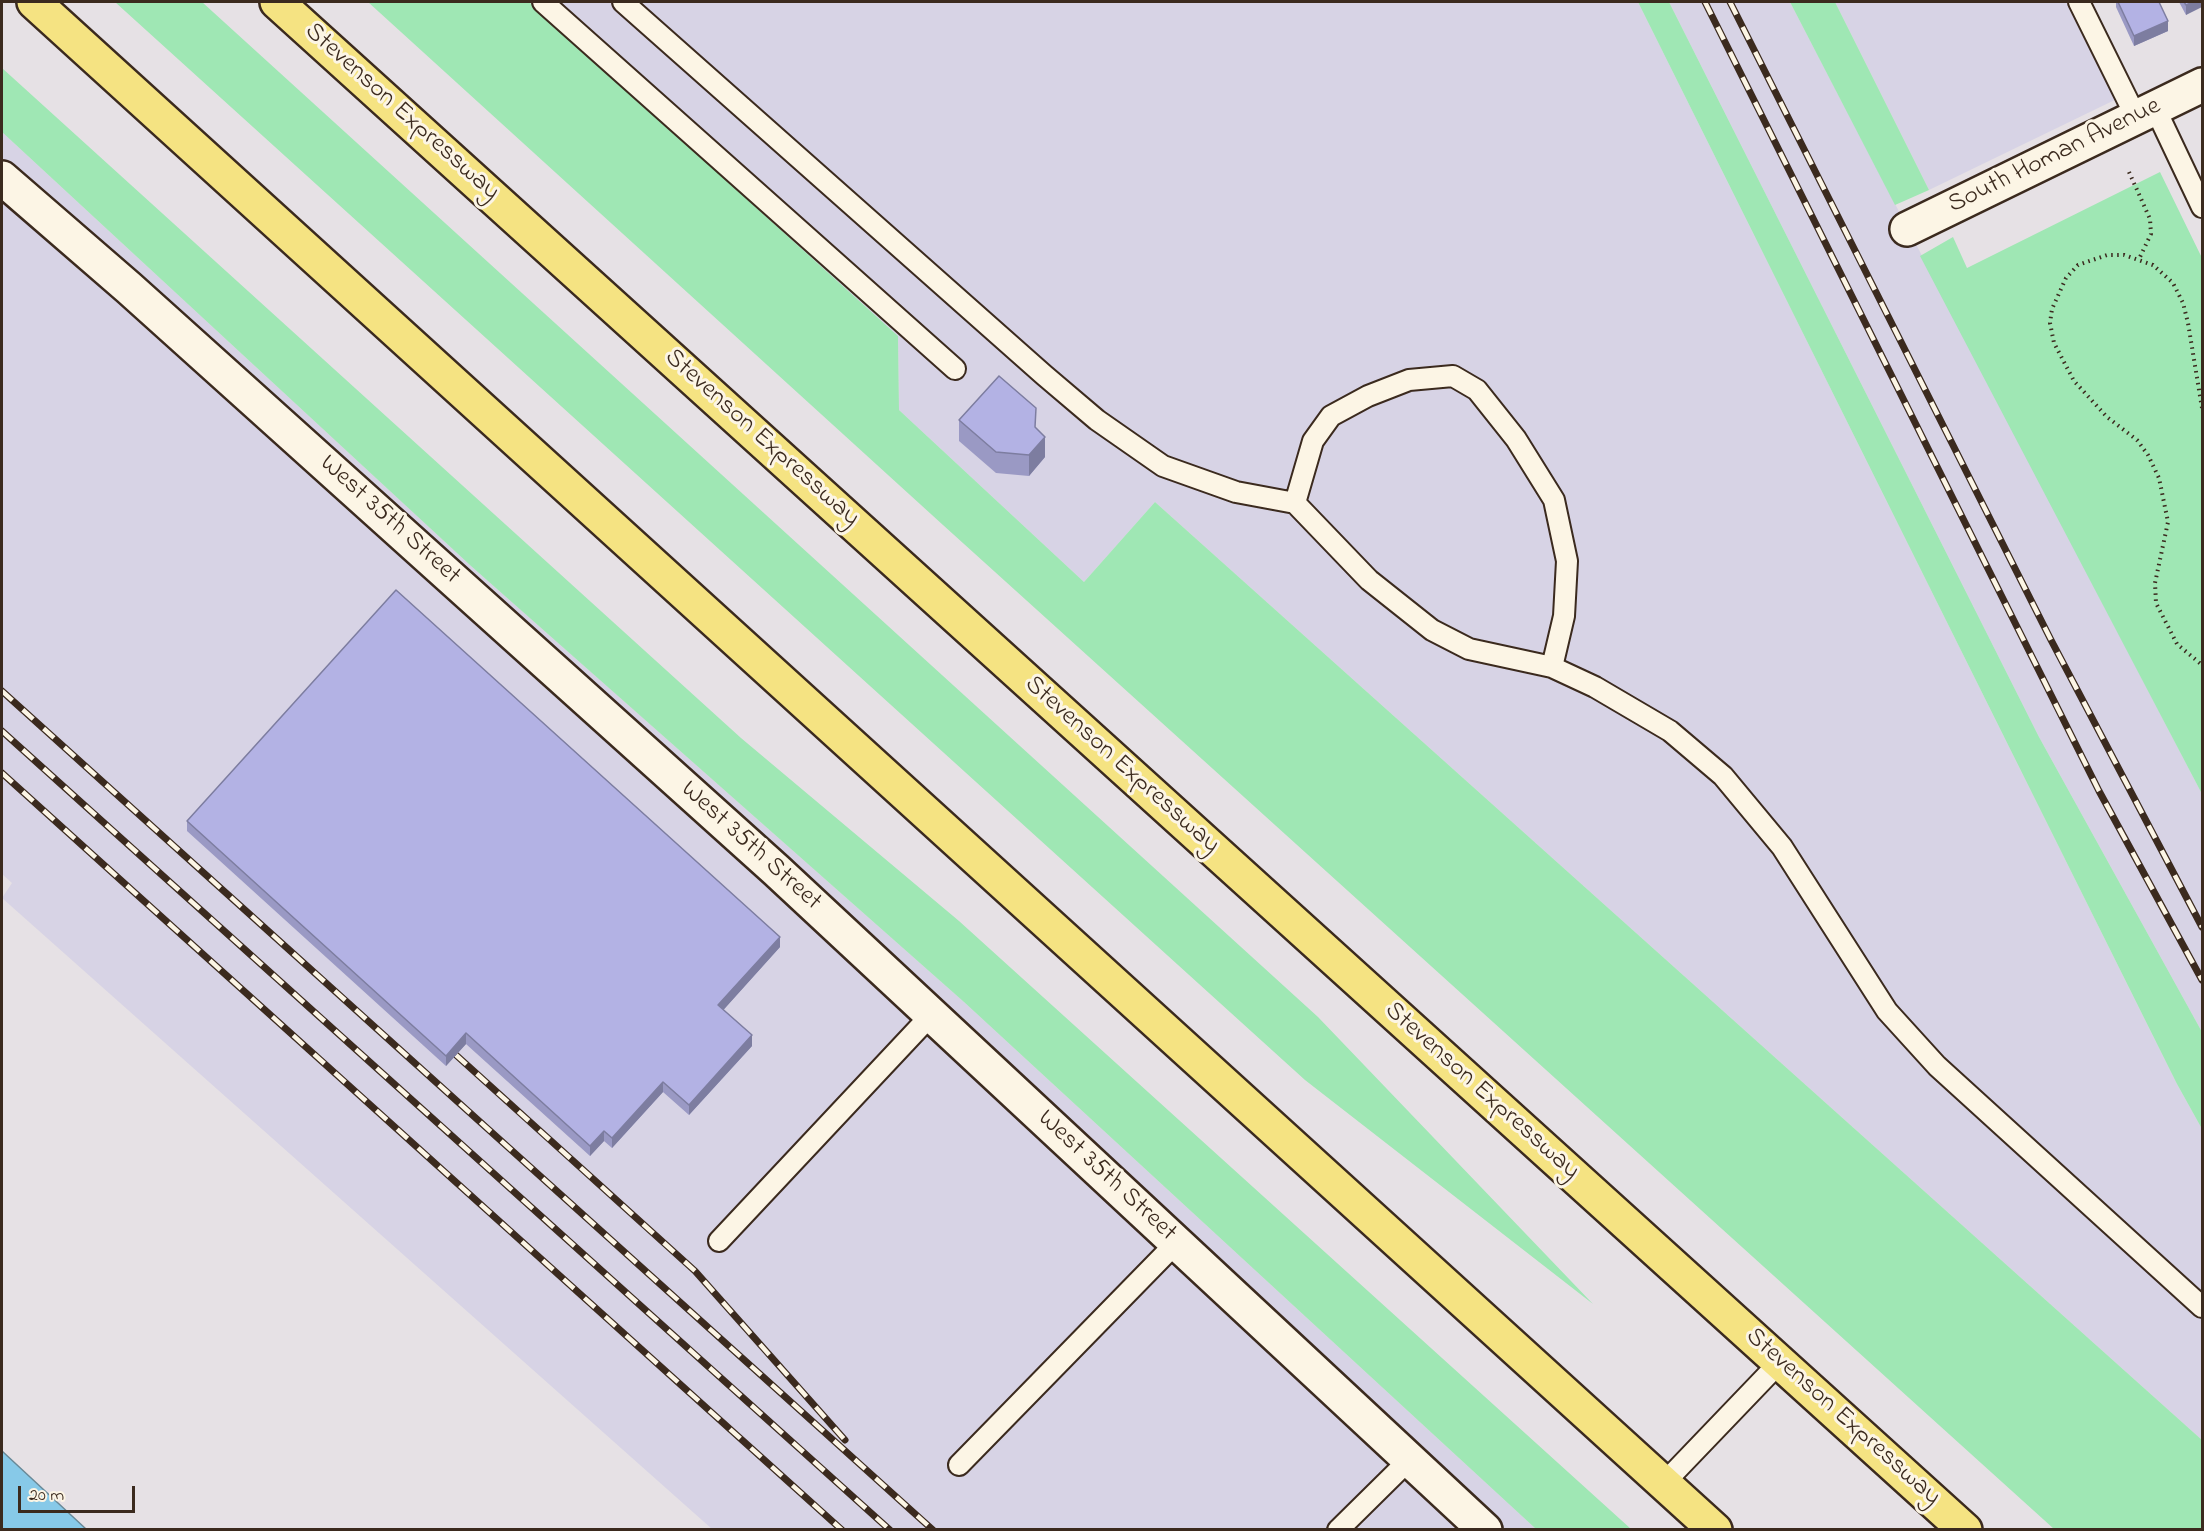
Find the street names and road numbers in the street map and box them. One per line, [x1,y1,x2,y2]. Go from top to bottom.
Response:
street label: Stevenson Expressway [297,17,505,209]
street label: South Homan Avenue [1944,92,2166,222]
street label: Stevenson Expressway [657,343,865,535]
street label: West 35th Street [312,450,466,592]
street label: Stevenson Expressway [1017,670,1225,862]
street label: West 35th Street [673,776,827,918]
street label: Stevenson Expressway [1377,996,1585,1188]
street label: West 35th Street [1030,1105,1182,1249]
street label: Stevenson Expressway [1738,1322,1946,1514]

